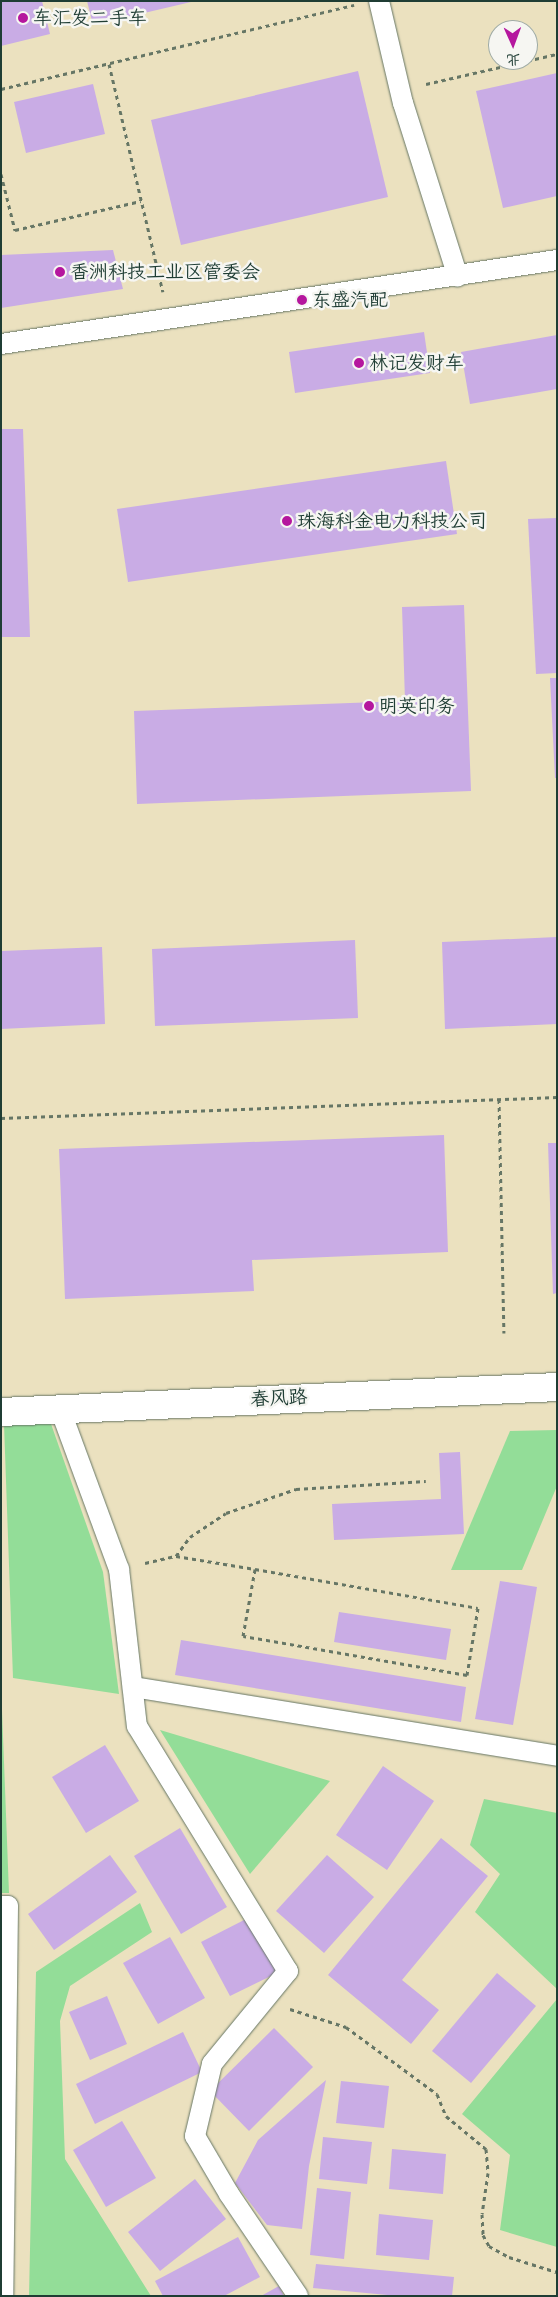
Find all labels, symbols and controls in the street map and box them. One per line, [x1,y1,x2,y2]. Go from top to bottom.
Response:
place label: 车汇发二手车 [33,7,147,29]
marker: 车汇发二手车 [17,12,29,24]
north arrow [488,20,538,70]
text: 北 [506,51,521,68]
place label: 香洲科技工业区管委会 [70,261,260,283]
marker: 香洲科技工业区管委会 [54,266,66,278]
place label: 东盛汽配 [312,289,388,311]
marker: 东盛汽配 [296,294,308,306]
place label: 林记发财车 [369,352,464,374]
marker: 林记发财车 [353,357,365,369]
place label: 珠海科金电力科技公司 [297,510,487,532]
marker: 珠海科金电力科技公司 [281,515,293,527]
place label: 明英印务 [379,695,455,717]
marker: 明英印务 [363,700,375,712]
street label: 春风路 [250,1385,308,1411]

